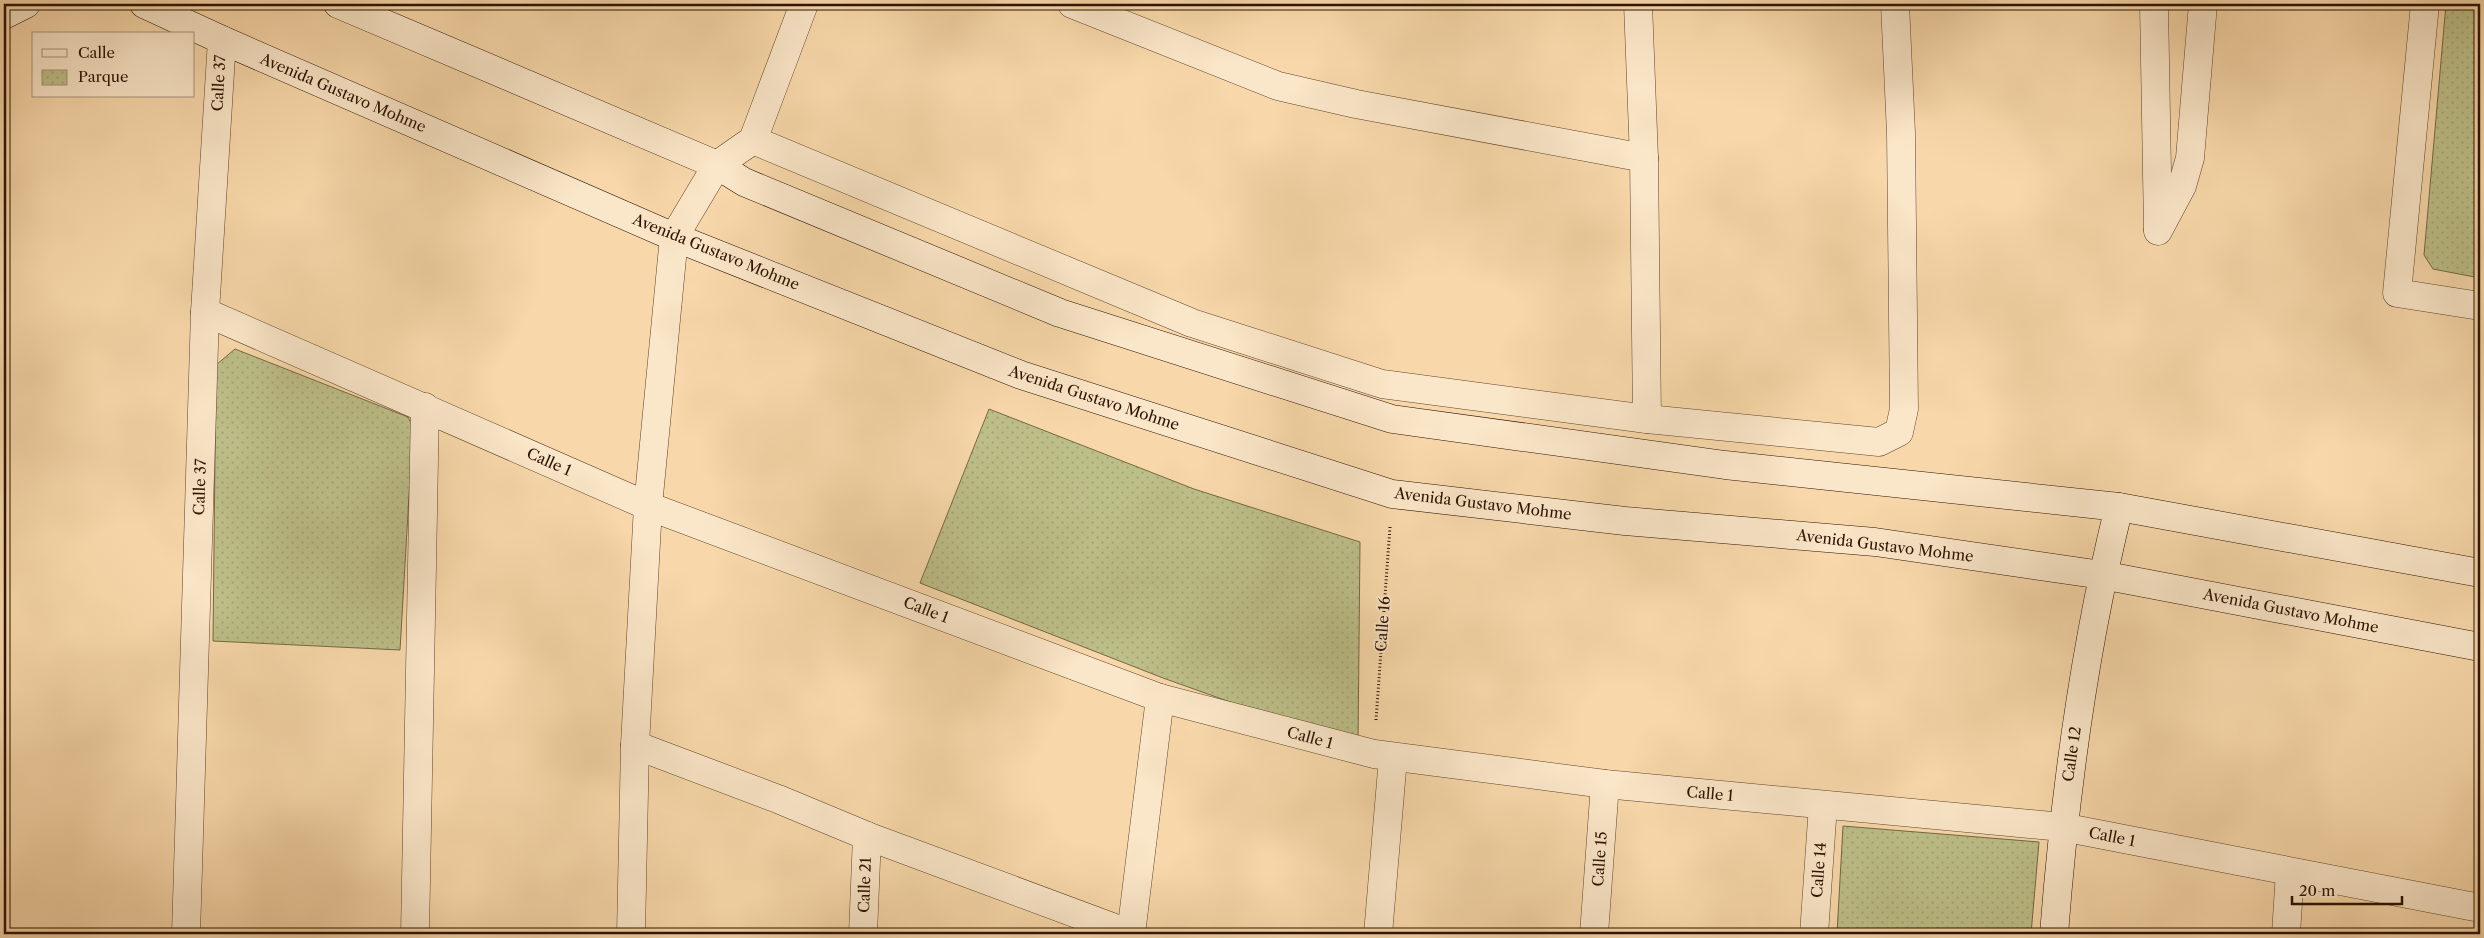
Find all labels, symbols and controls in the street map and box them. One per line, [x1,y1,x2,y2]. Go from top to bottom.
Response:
legend [32,32,195,98]
text: Calle [78,43,115,62]
street label: Avenida Gustavo Mohme [256,49,429,136]
street label: Calle 37 [208,54,229,112]
text: Parque [78,67,128,86]
street label: Avenida Gustavo Mohme [629,209,802,294]
street label: Avenida Gustavo Mohme [1005,361,1182,434]
street label: Calle 1 [524,443,575,480]
street label: Calle 37 [189,458,210,516]
street label: Avenida Gustavo Mohme [1392,483,1573,524]
street label: Avenida Gustavo Mohme [1794,525,1975,566]
street label: Avenida Gustavo Mohme [2201,584,2380,637]
street label: Calle 1 [901,592,952,627]
street label: Calle 16 [1371,595,1394,652]
street label: Calle 1 [1285,722,1336,753]
street label: Calle 12 [2058,725,2085,783]
street label: Calle 1 [1686,782,1735,805]
street label: Calle 1 [2087,823,2138,850]
street label: Calle 15 [1588,831,1611,887]
street label: Calle 14 [1807,841,1830,898]
street label: Calle 21 [854,856,875,913]
scale bar [2292,873,2402,905]
text: 20 m [2299,881,2335,900]

